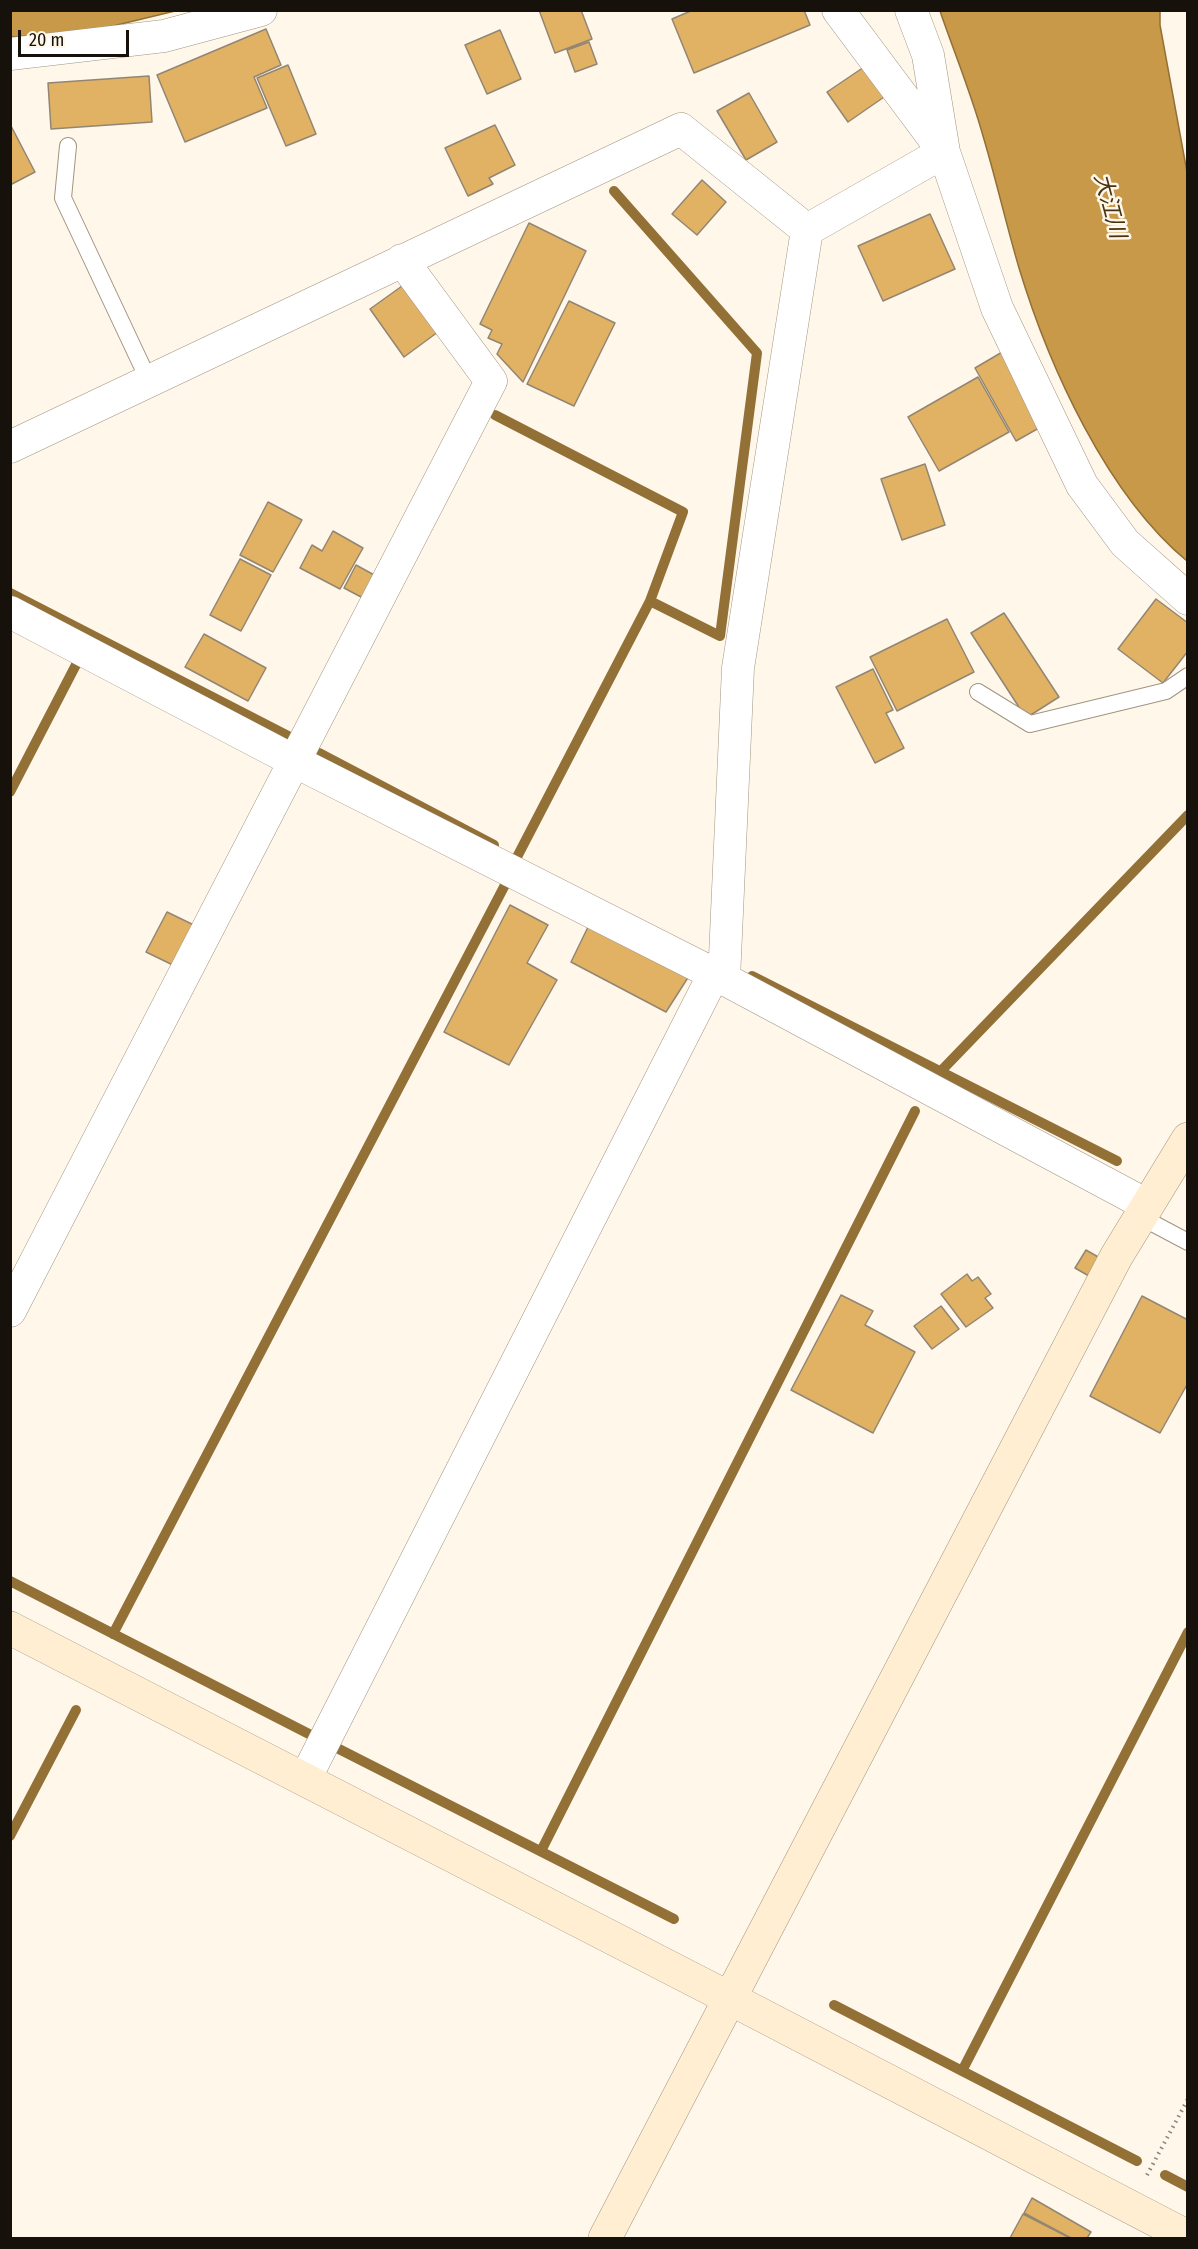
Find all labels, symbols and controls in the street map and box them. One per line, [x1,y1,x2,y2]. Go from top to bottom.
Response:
scale bar [21,18,132,56]
text: 20 m [29,29,64,51]
water label: 大江川 [1088,171,1130,241]

